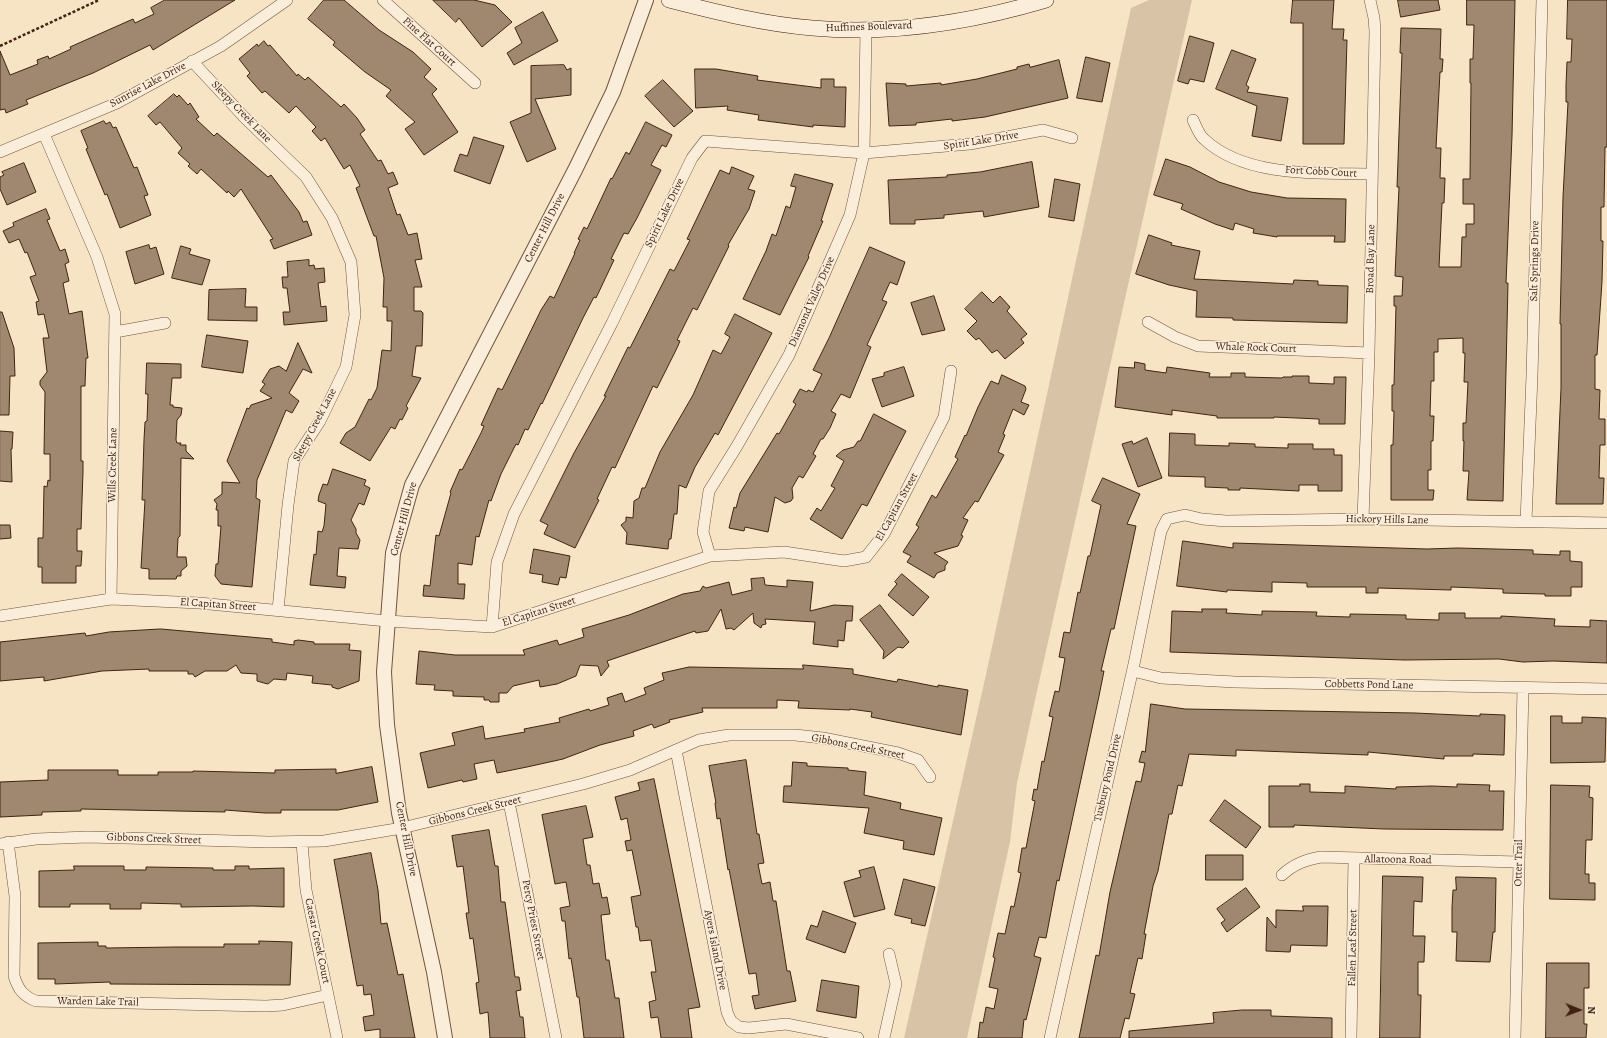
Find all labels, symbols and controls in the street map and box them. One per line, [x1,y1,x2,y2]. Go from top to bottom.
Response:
street label: Pine Flat Court [400,15,458,69]
street label: Huffines Boulevard [825,19,913,35]
street label: Sunrise Lake Drive [108,59,188,111]
street label: Sleepy Creek Lane [208,78,274,146]
street label: Spirit Lake Drive [943,129,1019,153]
street label: Fort Cobb Court [1285,164,1357,180]
street label: Spirit Lake Drive [642,176,688,250]
street label: Center Hill Drive [522,191,568,265]
street label: Salt Springs Drive [1528,220,1542,302]
street label: Broad Bay Lane [1364,224,1378,294]
street label: Diamond Valley Drive [786,255,838,349]
street label: Whale Rock Court [1215,340,1297,356]
street label: Sleepy Creek Lane [290,386,340,464]
street label: Wills Creek Lane [106,427,120,503]
street label: El Capitan Street [873,470,921,544]
street label: Center Hill Drive [388,481,420,557]
street label: Hickory Hills Lane [1345,513,1429,527]
street label: El Capitan Street [501,594,577,630]
street label: El Capitan Street [179,596,257,614]
street label: Cobbetts Pond Lane [1324,678,1414,692]
street label: Gibbons Creek Street [810,731,906,763]
street label: Tuxbury Pond Drive [1091,733,1125,823]
street label: Gibbons Creek Street [427,793,523,829]
street label: Center Hill Drive [392,800,420,878]
street label: Gibbons Creek Street [106,831,202,847]
street label: Otter Trail [1512,839,1526,887]
street label: Allatoona Road [1364,853,1432,867]
street label: Percy Priest Street [519,879,547,961]
street label: Caesar Creek Court [301,897,333,985]
street label: Ayers Island Drive [701,909,729,991]
street label: Fallen Leaf Street [1346,909,1360,987]
north arrow [1559,990,1599,1030]
street label: Warden Lake Trail [57,995,139,1009]
text: N [1584,1006,1599,1014]

